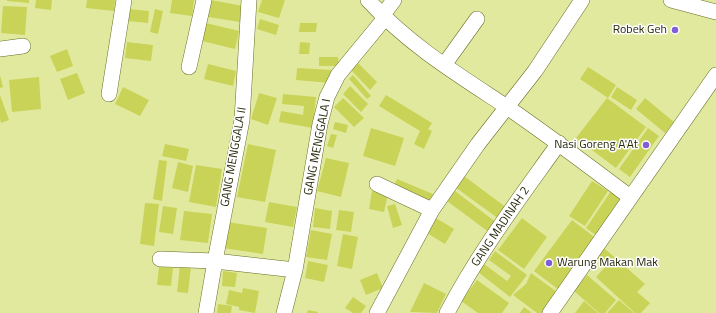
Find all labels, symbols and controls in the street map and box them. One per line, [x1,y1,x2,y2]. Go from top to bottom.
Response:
place label: Robek Geh [613,23,667,37]
marker: Robek Geh [670,25,680,35]
street label: GANG MENGGALA I [302,98,334,196]
street label: GANG MENGGALA II [218,106,250,208]
place label: Nasi Goreng A'At [554,138,638,152]
marker: Nasi Goreng A'At [641,140,651,150]
street label: GANG MADINAH 2 [469,184,533,270]
place label: Warung Makan Mak [557,256,658,270]
marker: Warung Makan Mak [544,258,554,268]

